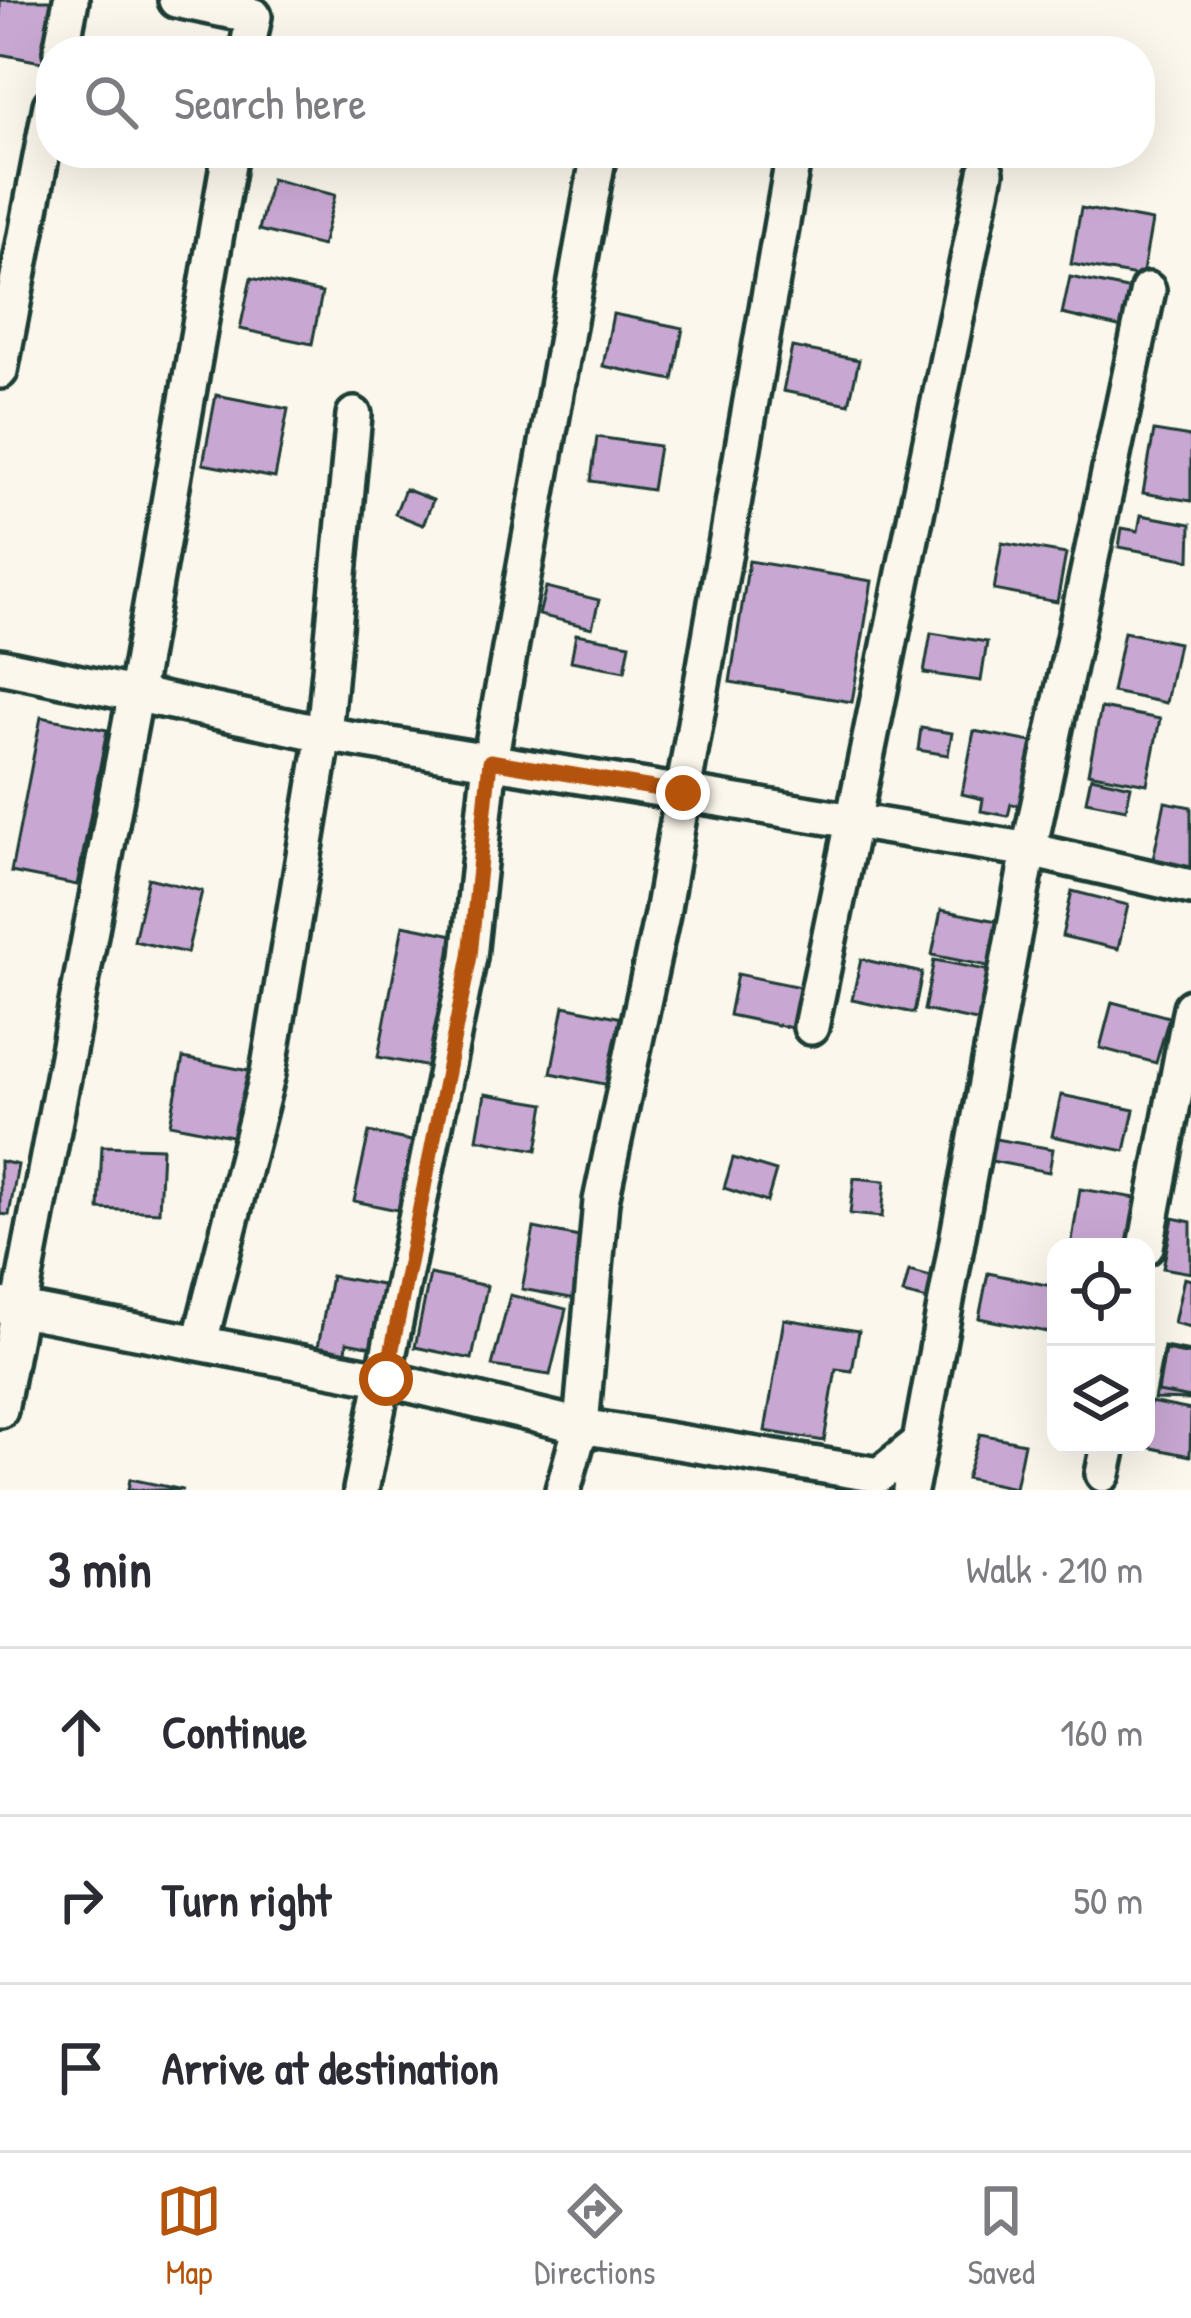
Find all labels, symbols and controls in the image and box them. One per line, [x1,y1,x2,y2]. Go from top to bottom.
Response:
search box [36,36,1155,168]
icon: search [78,69,144,135]
text: Search here [174,72,366,133]
route end [656,766,710,820]
map controls [1047,1238,1155,1454]
button: locate [1047,1238,1155,1346]
button: layers [1047,1346,1155,1454]
route start [359,1352,413,1406]
text: 3 min [48,1534,152,1603]
text: Walk · 210 m [966,1542,1143,1595]
icon: ahead [48,1699,114,1765]
text: Continue [162,1701,307,1762]
text: 160 m [1060,1705,1143,1758]
icon: right [48,1867,114,1933]
text: Turn right [162,1869,331,1930]
text: 50 m [1074,1873,1143,1926]
icon: arrive [48,2035,114,2101]
text: Arrive at destination [162,2037,499,2098]
tab: Map [156,2178,222,2294]
tab: Directions [534,2178,656,2294]
tab: Saved [968,2178,1035,2294]

